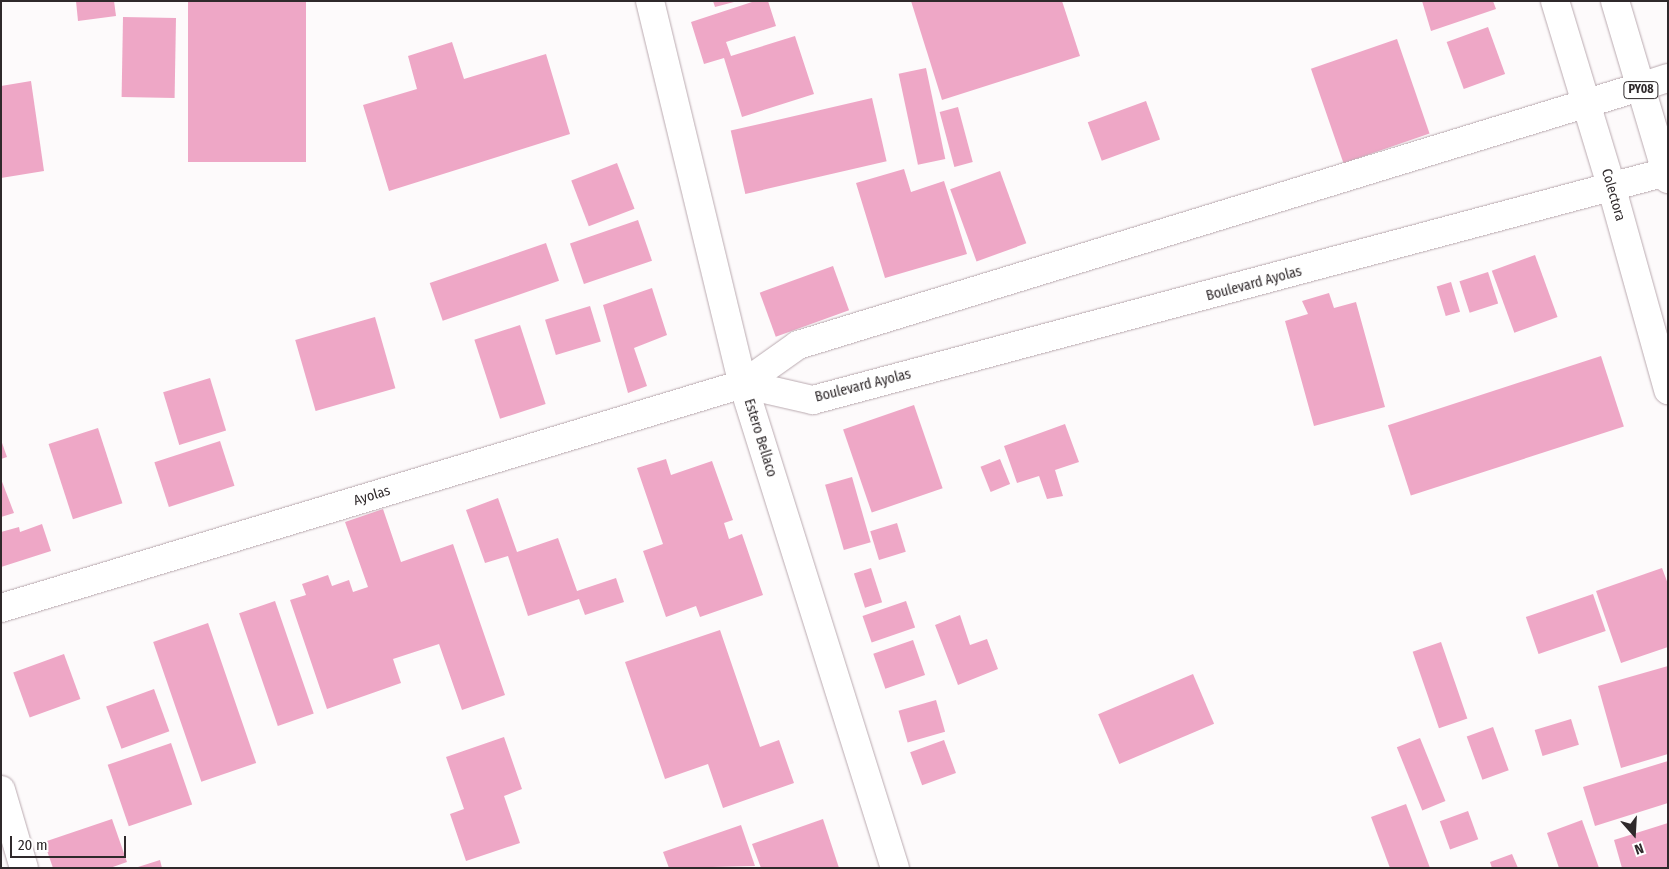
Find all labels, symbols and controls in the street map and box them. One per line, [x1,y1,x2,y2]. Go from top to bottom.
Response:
road number: PY08 [1622,80,1660,100]
street label: Colectora [1598,167,1628,223]
street label: Boulevard Ayolas [1204,263,1304,305]
street label: Boulevard Ayolas [813,366,913,406]
street label: Estero Bellaco [740,397,780,479]
street label: Ayolas [352,483,392,509]
north arrow [1609,809,1659,859]
scale bar [12,826,129,858]
text: 20 m [18,836,48,854]
text: N [1632,839,1646,858]

